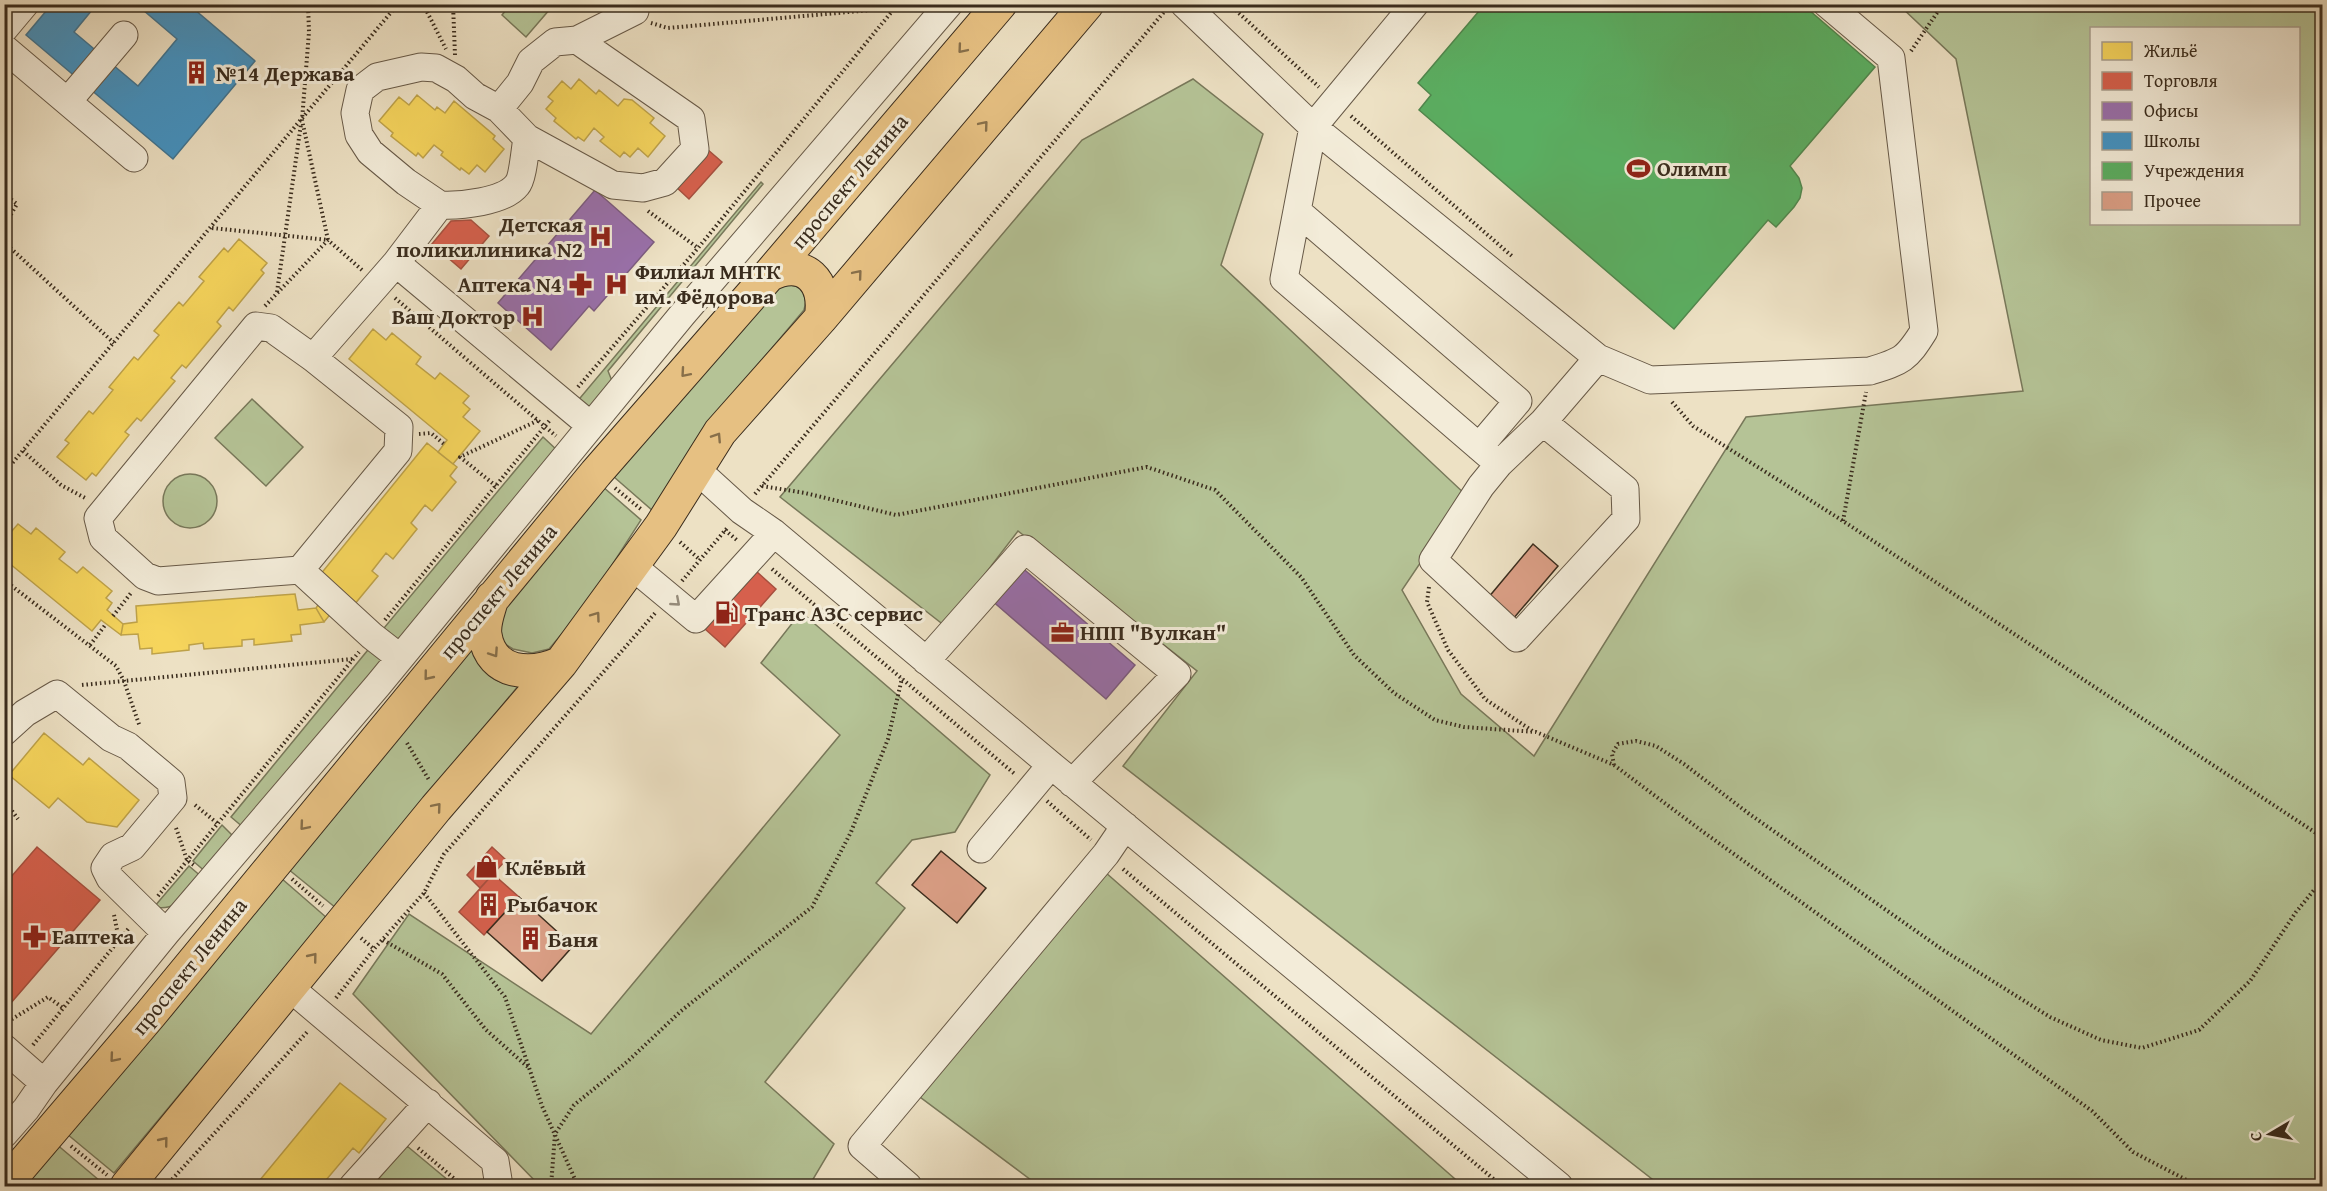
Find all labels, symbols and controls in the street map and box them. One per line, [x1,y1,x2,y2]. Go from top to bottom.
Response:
legend [2090,27,2300,225]
text: Жильё [2143,37,2198,64]
one-way arrow [958,42,969,53]
place label: №14 Держава [215,57,355,89]
building icon: №14 Держава [184,60,210,86]
text: Торговля [2144,67,2218,94]
text: Офисы [2144,97,2199,124]
street label: проспект Ленина [783,106,916,256]
one-way arrow [977,121,988,132]
text: Школы [2144,127,2201,154]
place label: Олимп [1657,152,1727,184]
sports icon: Олимп [1626,155,1652,181]
text: Учреждения [2144,157,2244,184]
text: Прочее [2144,187,2201,214]
place label: Детская поликилиника N2 [396,208,583,265]
hospital icon: Детская поликилиника N2 [588,224,614,250]
place label: Филиал МНТК им. Фёдорова [635,255,781,312]
place label: Аптека N4 [457,268,562,300]
one-way arrow [851,270,862,281]
pharmacy icon: Аптека N4 [567,271,593,297]
hospital icon: Филиал МНТК им. Фёдорова [604,271,630,297]
place label: Ваш Доктор [392,300,515,332]
hospital icon: Ваш Доктор [520,303,546,329]
one-way arrow [681,366,692,376]
one-way arrow [710,433,721,444]
street label: проспект Ленина [432,516,565,666]
one-way arrow [669,595,680,606]
place label: Транс АЗС сервис [745,597,923,629]
fuel station icon: Транс АЗС сервис [714,600,740,626]
one-way arrow [589,612,600,623]
place label: НПП "Вулкан" [1080,616,1227,648]
office icon: НПП "Вулкан" [1049,619,1075,645]
one-way arrow [486,647,498,657]
one-way arrow [425,669,436,680]
one-way arrow [430,802,441,813]
one-way arrow [300,819,311,830]
place label: Клёвый [505,851,586,883]
shop icon: Клёвый [474,854,500,880]
place label: Рыбачок [507,888,598,920]
street label: проспект Ленина [124,890,255,1041]
building icon: Рыбачок [476,891,502,917]
place label: Еаптека [52,920,135,952]
pharmacy icon: Еаптека [21,923,47,949]
place label: Баня [548,923,598,955]
building icon: Баня [517,926,543,952]
one-way arrow [306,953,317,964]
one-way arrow [110,1051,121,1062]
north arrow [2240,1104,2300,1164]
text: С [2243,1130,2268,1143]
one-way arrow [156,1137,167,1148]

